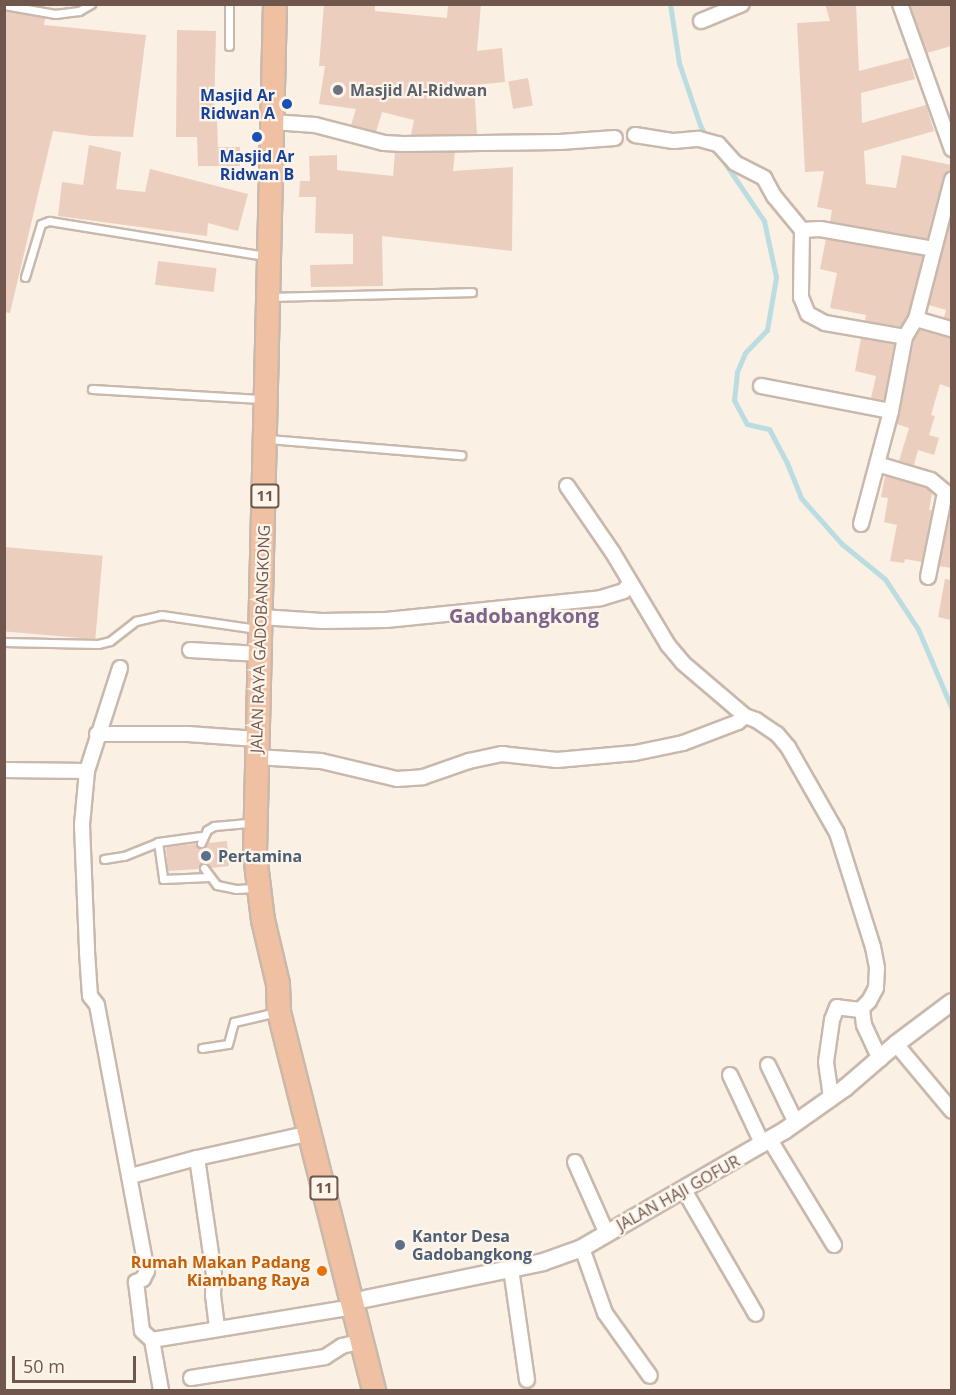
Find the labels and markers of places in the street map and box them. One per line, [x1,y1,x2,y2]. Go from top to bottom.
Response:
place label: Masjid Al-Ridwan [350,80,487,100]
marker: Masjid Al-Ridwan [331,83,345,97]
place label: Masjid Ar Ridwan A [200,85,275,123]
marker: Masjid Ar Ridwan A [280,97,294,111]
marker: Masjid Ar Ridwan B [250,130,264,144]
place label: Masjid Ar Ridwan B [219,146,295,184]
place label: Pertamina [218,846,302,866]
marker: Pertamina [199,849,213,863]
place label: Kantor Desa Gadobangkong [412,1226,532,1264]
marker: Kantor Desa Gadobangkong [393,1238,407,1252]
place label: Rumah Makan Padang Kiambang Raya [131,1252,310,1290]
marker: Rumah Makan Padang Kiambang Raya [315,1264,329,1278]

